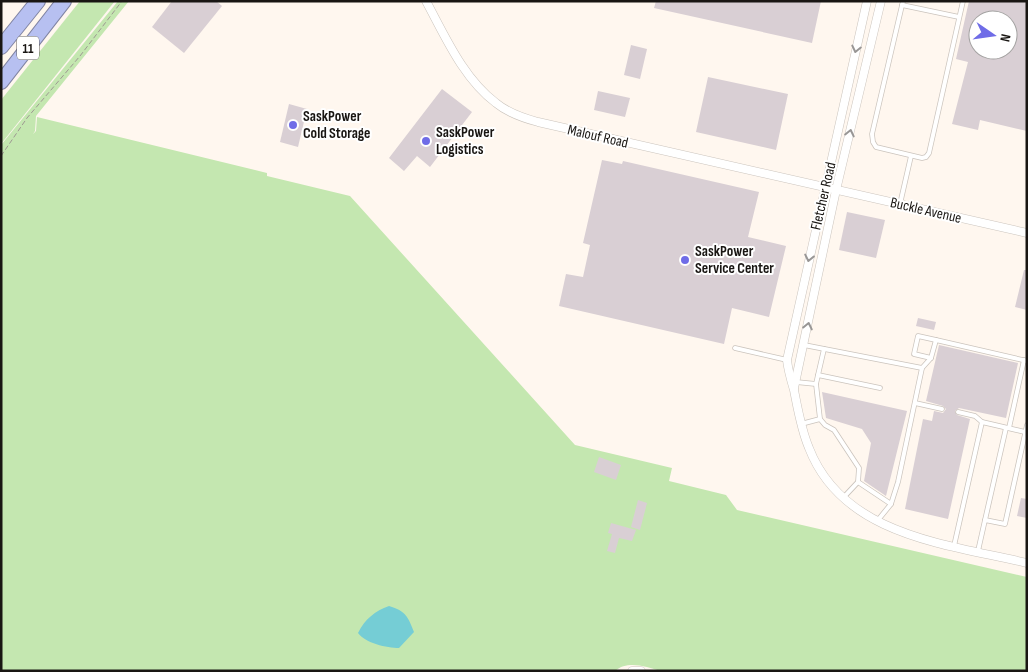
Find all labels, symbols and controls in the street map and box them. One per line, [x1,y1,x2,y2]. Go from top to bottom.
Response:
north arrow [968,10,1018,60]
text: N [996,32,1014,43]
road number: 11 [17,36,39,59]
one-way arrow [851,44,862,53]
place label: SaskPower Cold Storage [303,107,370,143]
marker: SaskPower Cold Storage [287,119,299,131]
street label: Malouf Road [566,120,630,153]
place label: SaskPower Logistics [436,123,495,159]
one-way arrow [844,128,855,137]
marker: SaskPower Logistics [420,135,432,147]
street label: Fletcher Road [806,160,841,232]
street label: Buckle Avenue [888,193,963,228]
place label: SaskPower Service Center [695,242,774,278]
marker: SaskPower Service Center [679,254,691,266]
one-way arrow [804,254,815,263]
one-way arrow [802,321,813,330]

